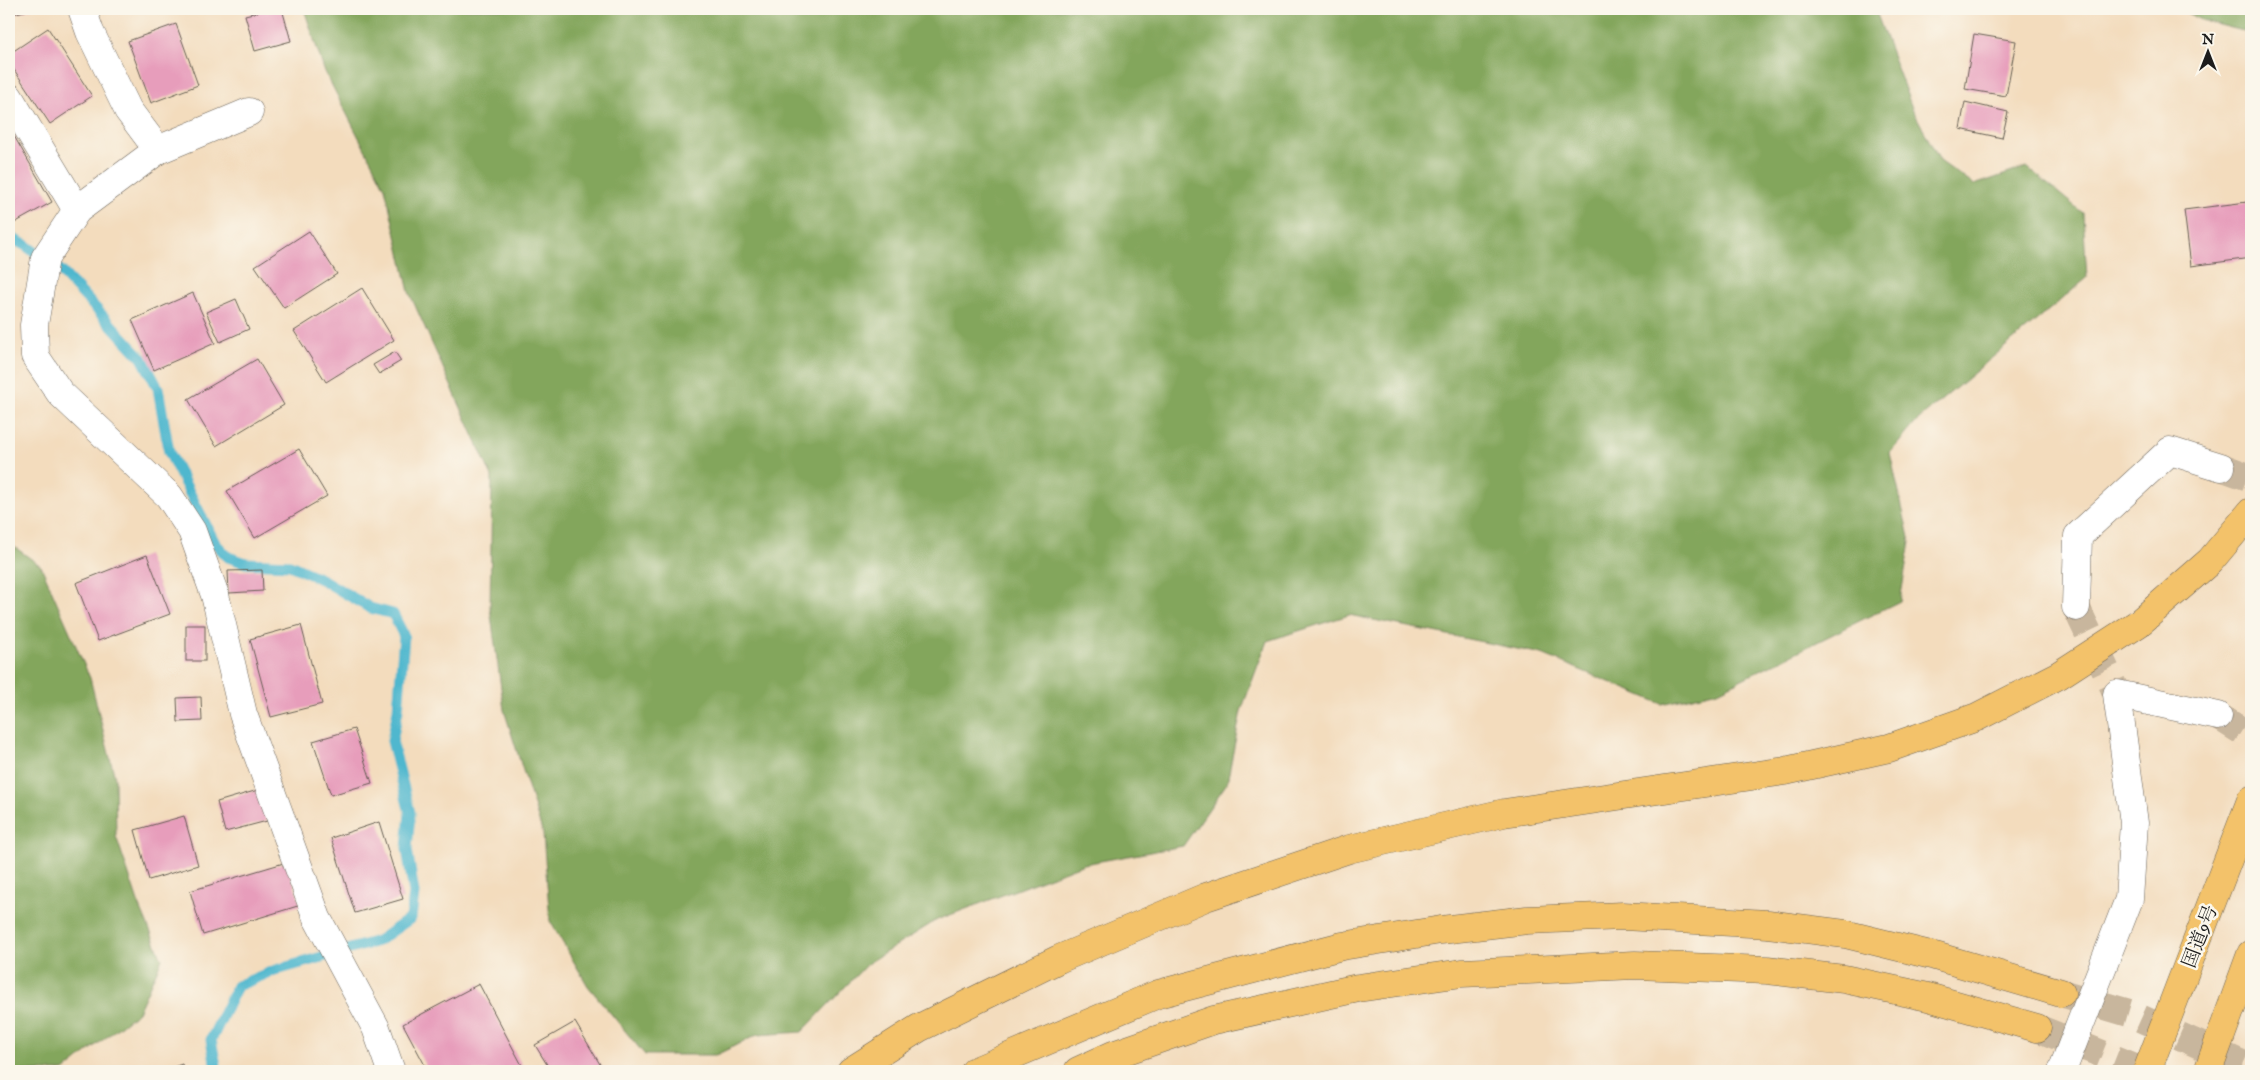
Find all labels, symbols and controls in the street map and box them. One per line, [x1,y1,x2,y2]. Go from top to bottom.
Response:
north arrow [2182,28,2232,78]
text: N [2201,31,2214,49]
street label: 国道9号 [2178,902,2224,971]

